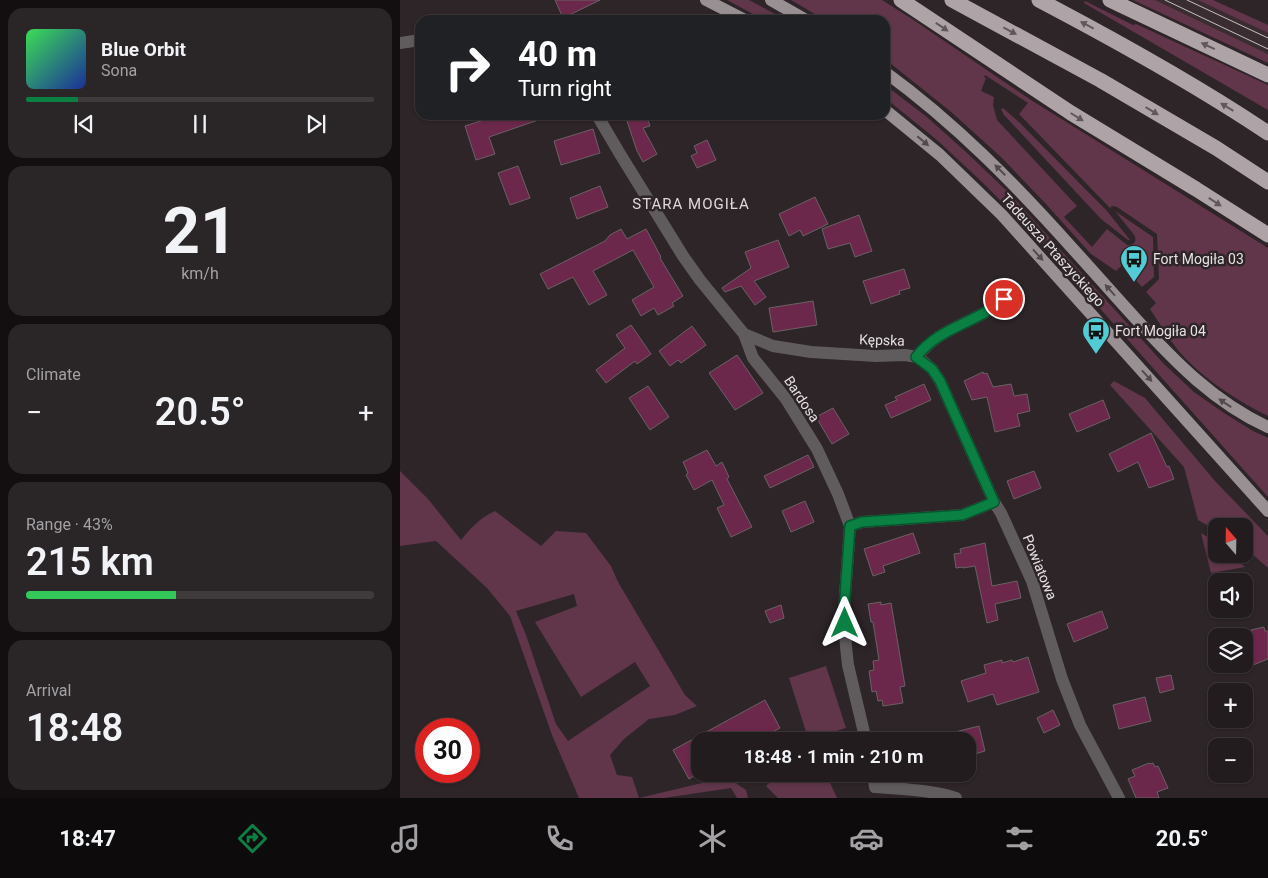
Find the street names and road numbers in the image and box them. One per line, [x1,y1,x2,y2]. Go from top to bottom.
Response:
street label: Tadeusza Ptaszyckiego [998,190,1108,310]
street label: Kępska [859,331,905,349]
street label: Bardosa [781,373,823,425]
street label: Powiatowa [1020,532,1060,602]

